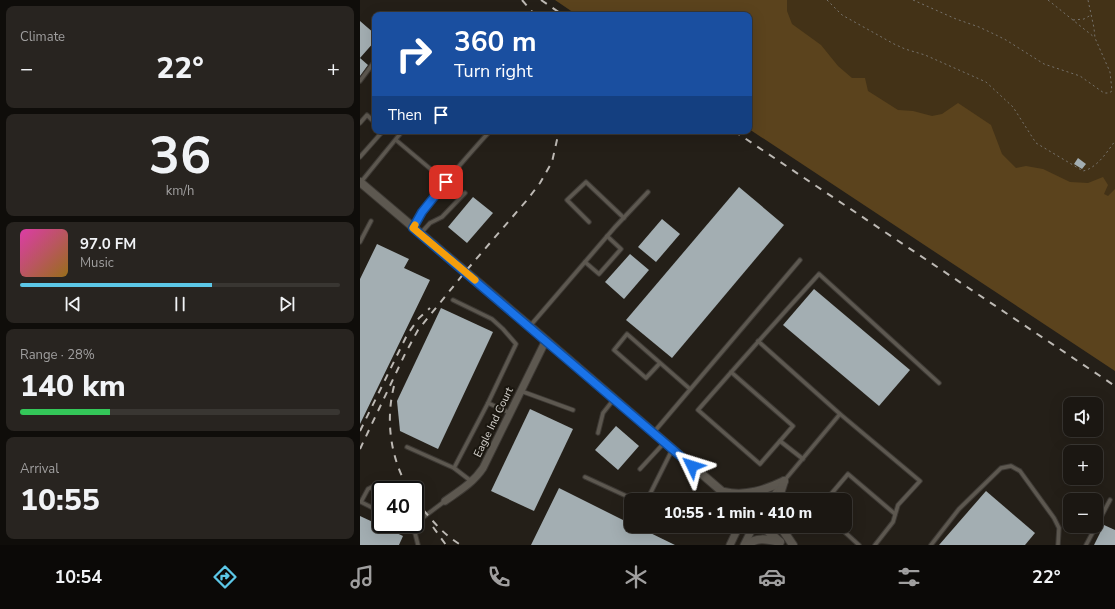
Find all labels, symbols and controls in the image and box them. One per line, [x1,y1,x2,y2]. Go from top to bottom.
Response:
text: 360 m [454,23,537,61]
text: Climate [20,28,65,46]
icon: right [388,28,440,80]
text: 22° [156,48,204,89]
text: − [20,54,33,84]
text: + [327,54,340,84]
text: Turn right [454,59,533,83]
icon: arrive [430,104,452,126]
text: Then [388,105,422,125]
text: 36 [149,120,211,191]
pin [429,165,463,199]
icon: arrive [435,171,457,193]
text: km/h [166,182,194,200]
text: 97.0 FM [80,234,136,254]
text: Music [80,254,114,272]
icon: previous [62,293,84,315]
icon: pause [169,293,191,315]
icon: next [276,293,298,315]
text: Range · 28% [20,346,95,364]
text: 140 km [20,366,126,407]
street label: Eagle Ind Court [470,385,517,460]
map controls [1063,397,1103,533]
button: sound [1063,397,1103,437]
position arrow [671,445,713,487]
button: + [1063,445,1103,485]
text: Arrival [20,460,59,478]
text: 10:55 [20,480,100,521]
speed limit sign: 40 [372,481,424,533]
button: − [1063,493,1103,533]
text: 10:55 · 1 min · 410 m [664,503,812,523]
icon: directions [211,563,239,591]
icon: music [348,563,376,591]
icon: phone [485,563,513,591]
icon: climate [622,563,650,591]
icon: car [758,563,786,591]
icon: filters [895,563,923,591]
text: 10:54 [54,565,102,589]
text: 22° [1032,565,1061,589]

